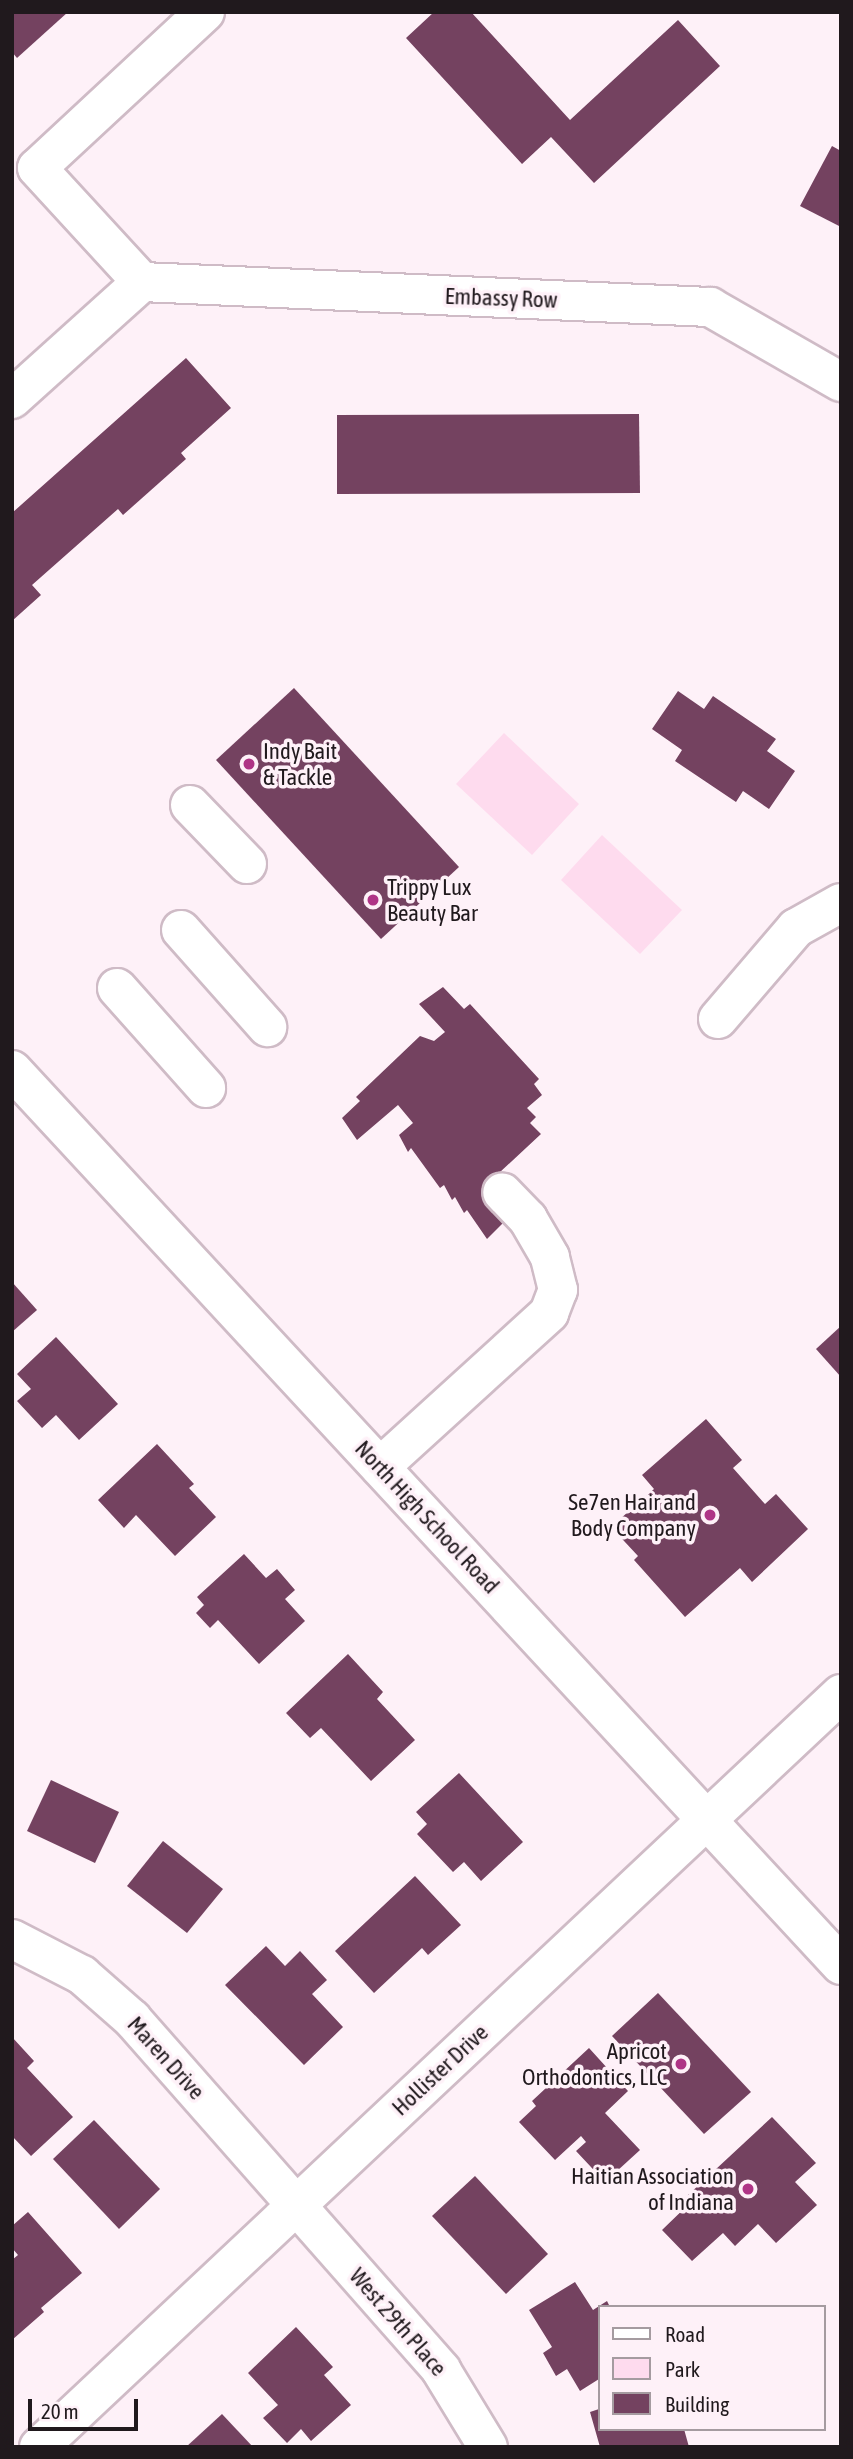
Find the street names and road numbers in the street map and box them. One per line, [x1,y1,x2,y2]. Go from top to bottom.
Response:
street label: Embassy Row [444,282,558,314]
street label: North High School Road [349,1435,505,1599]
street label: Maren Drive [122,2011,210,2105]
street label: Hollister Drive [386,2019,494,2121]
street label: West 29th Place [344,2262,452,2382]

